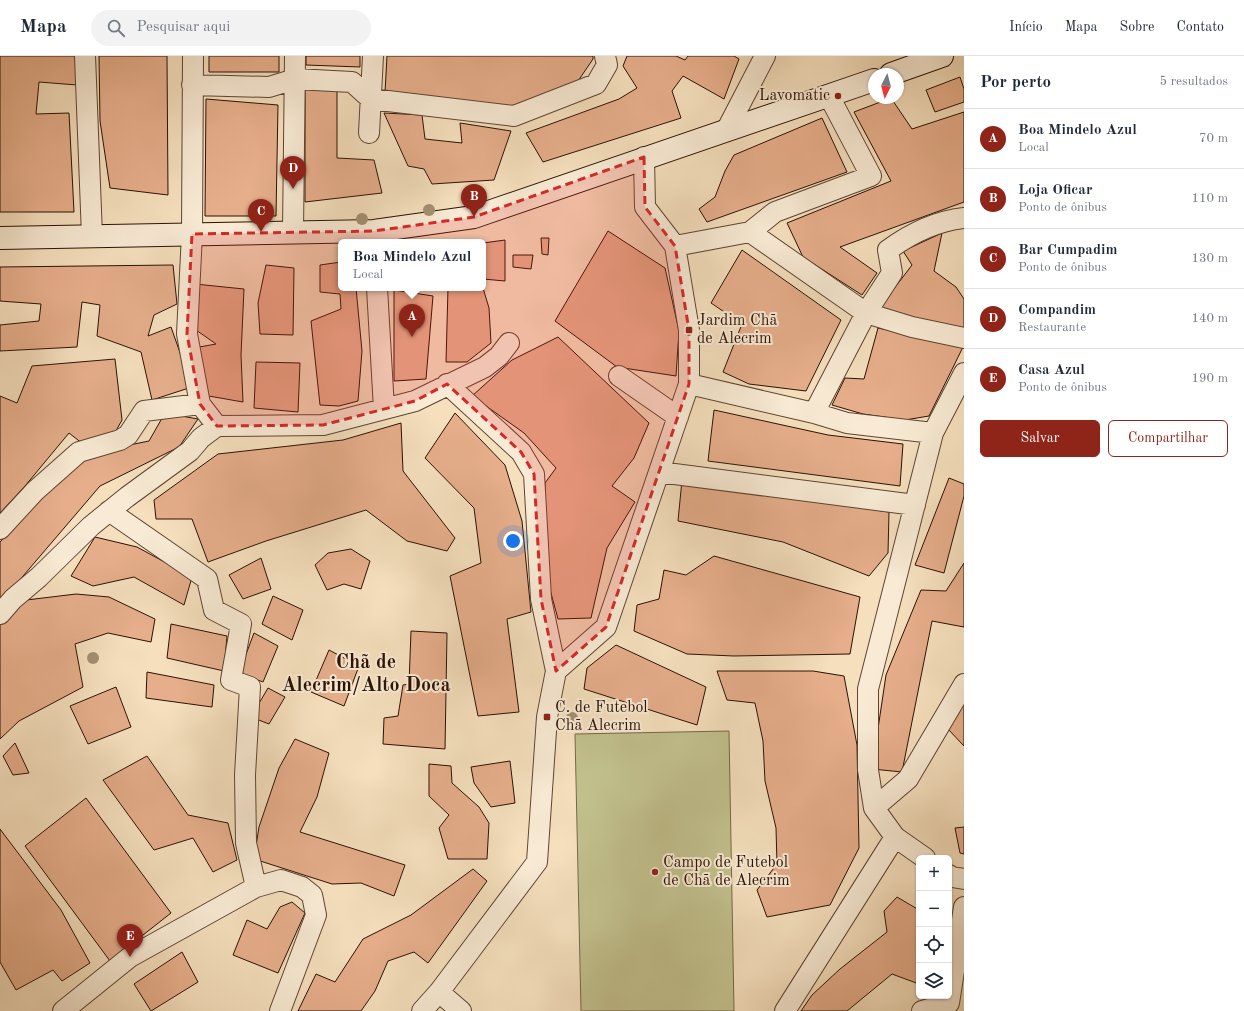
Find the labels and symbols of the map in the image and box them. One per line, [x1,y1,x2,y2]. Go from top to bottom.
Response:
north arrow [868,68,904,104]
place label: Lavomatic [759,88,830,104]
marker: Lavomatic [833,91,843,101]
pin: D [280,156,306,189]
pin: B [461,184,487,217]
pin: C [248,199,274,232]
pin: A [399,304,425,337]
place label: Jardim Chã de Alecrim [697,313,777,347]
marker: Jardim Chã de Alecrim [684,325,694,335]
your location [503,531,523,551]
district label: Chã de Alecrim/Alto Doca [281,653,451,696]
place label: C. de Futebol Chã Alecrim [555,700,648,734]
marker: C. de Futebol Chã Alecrim [542,712,552,722]
place label: Campo de Futebol de Chã de Alecrim [663,855,790,889]
marker: Campo de Futebol de Chã de Alecrim [650,867,660,877]
pin: E [117,924,143,957]

